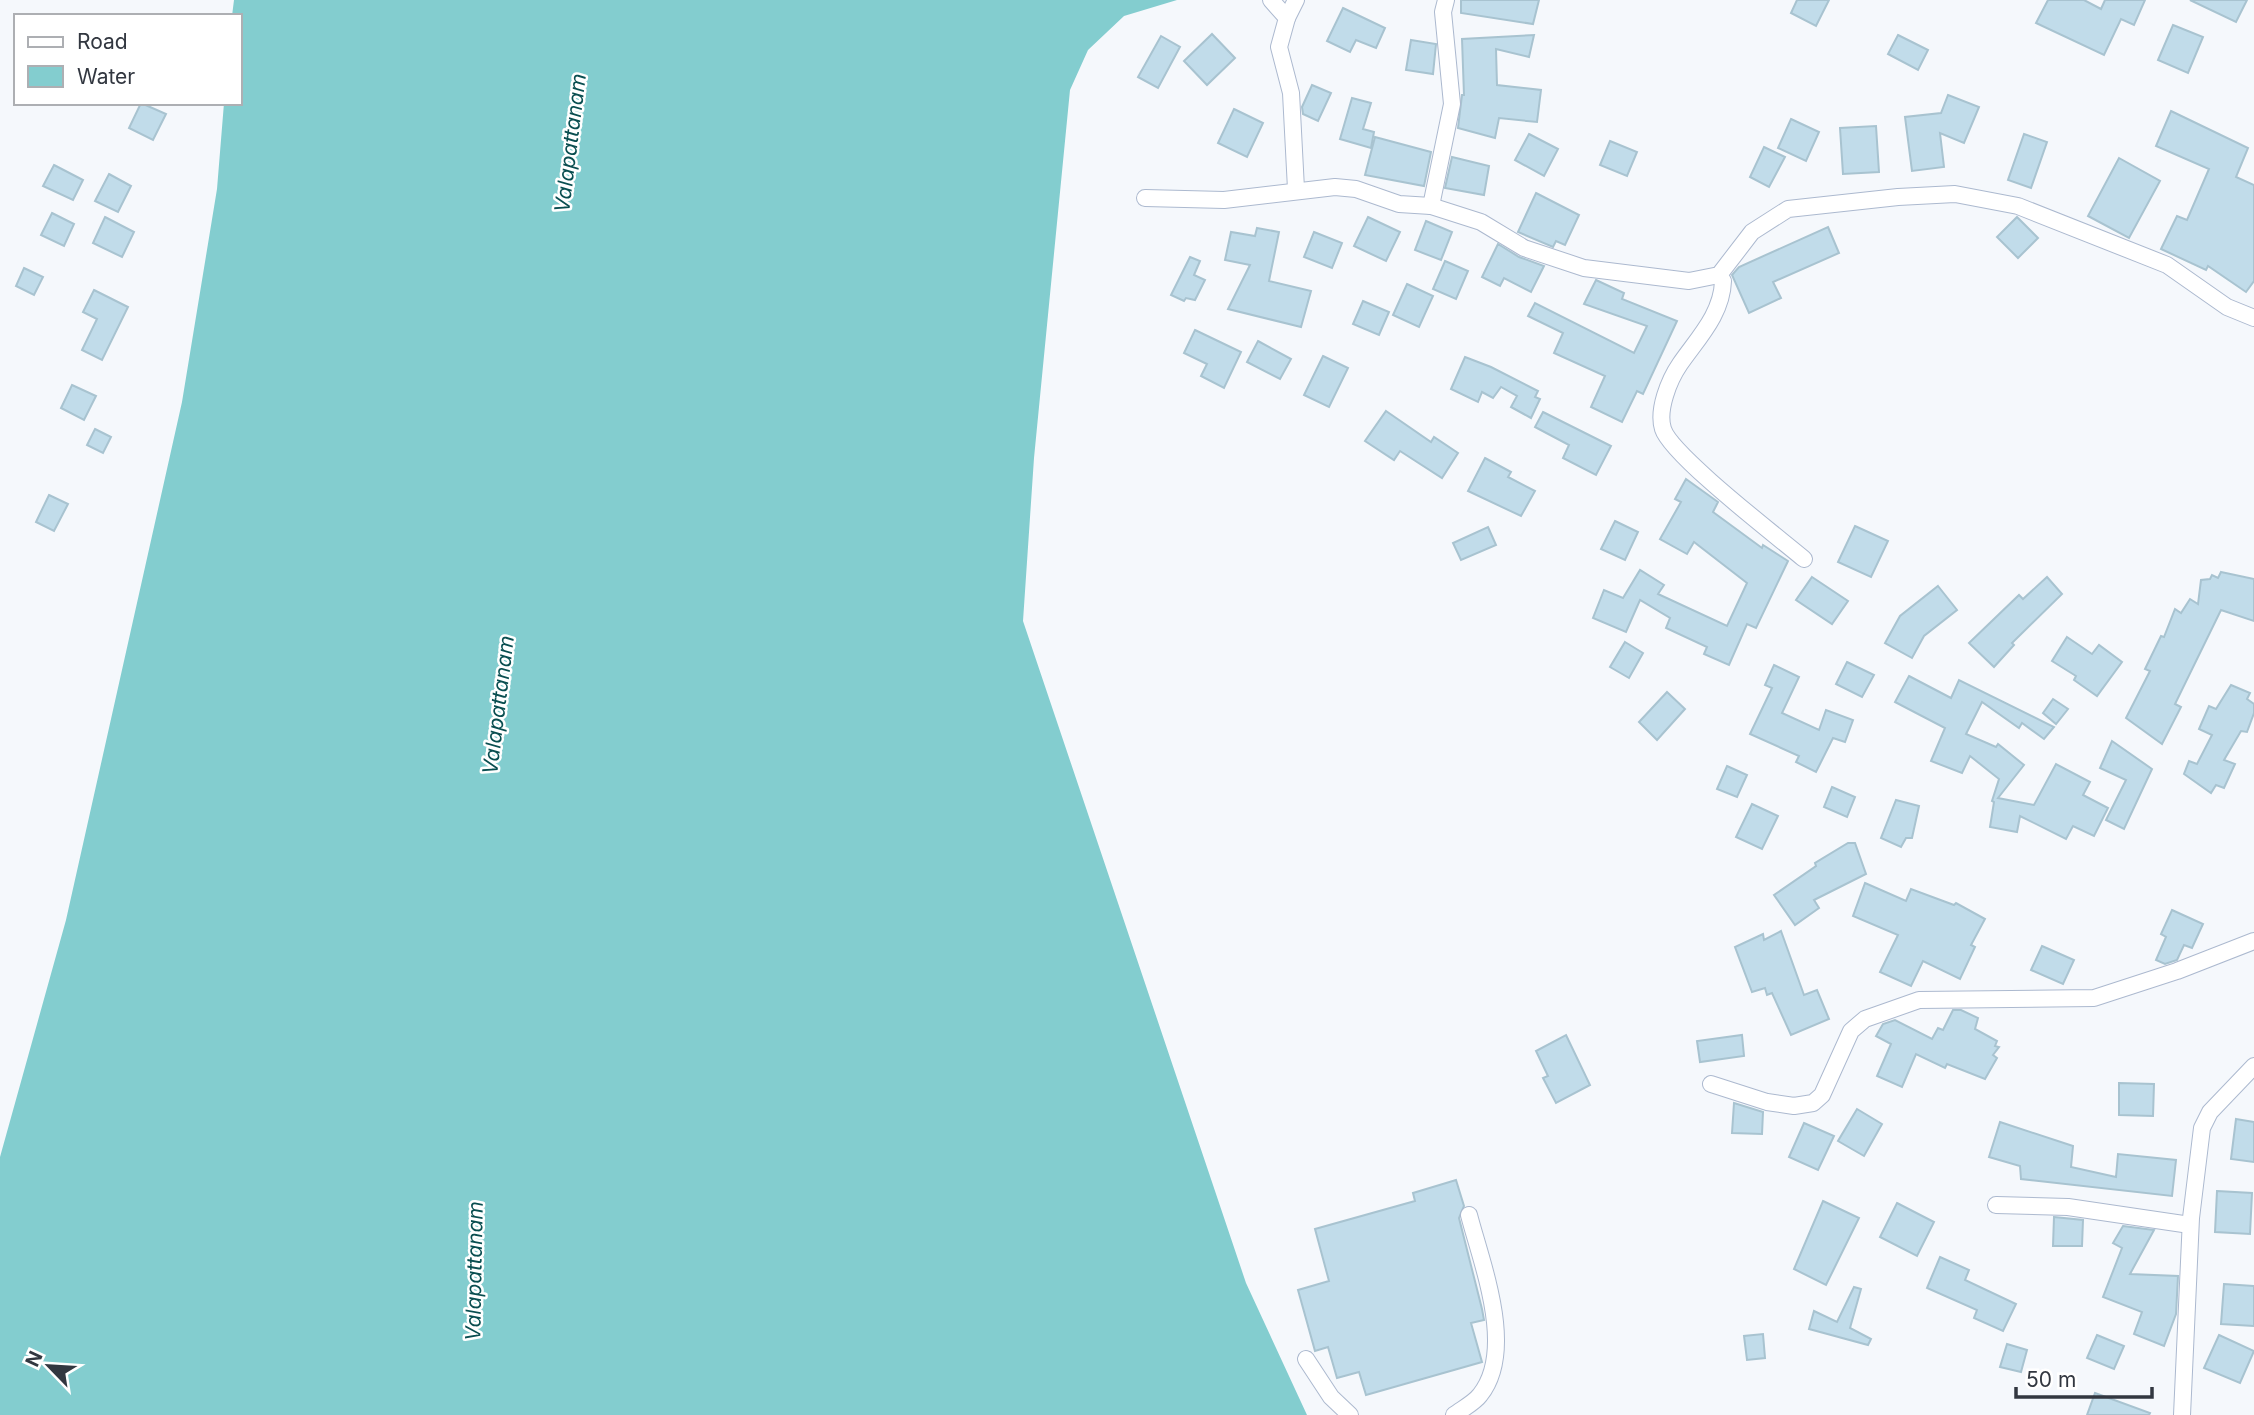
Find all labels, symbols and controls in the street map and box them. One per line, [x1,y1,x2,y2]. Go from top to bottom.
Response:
legend [14,14,242,105]
text: Road [77,29,128,54]
text: Water [77,64,135,89]
water label: Valapattanam [549,72,591,214]
water label: Valapattanam [477,634,519,776]
water label: Valapattanam [460,1201,488,1341]
north arrow [14,1331,84,1401]
text: N [21,1348,48,1370]
scale bar [2016,1356,2152,1400]
text: 50 m [2026,1367,2076,1392]

